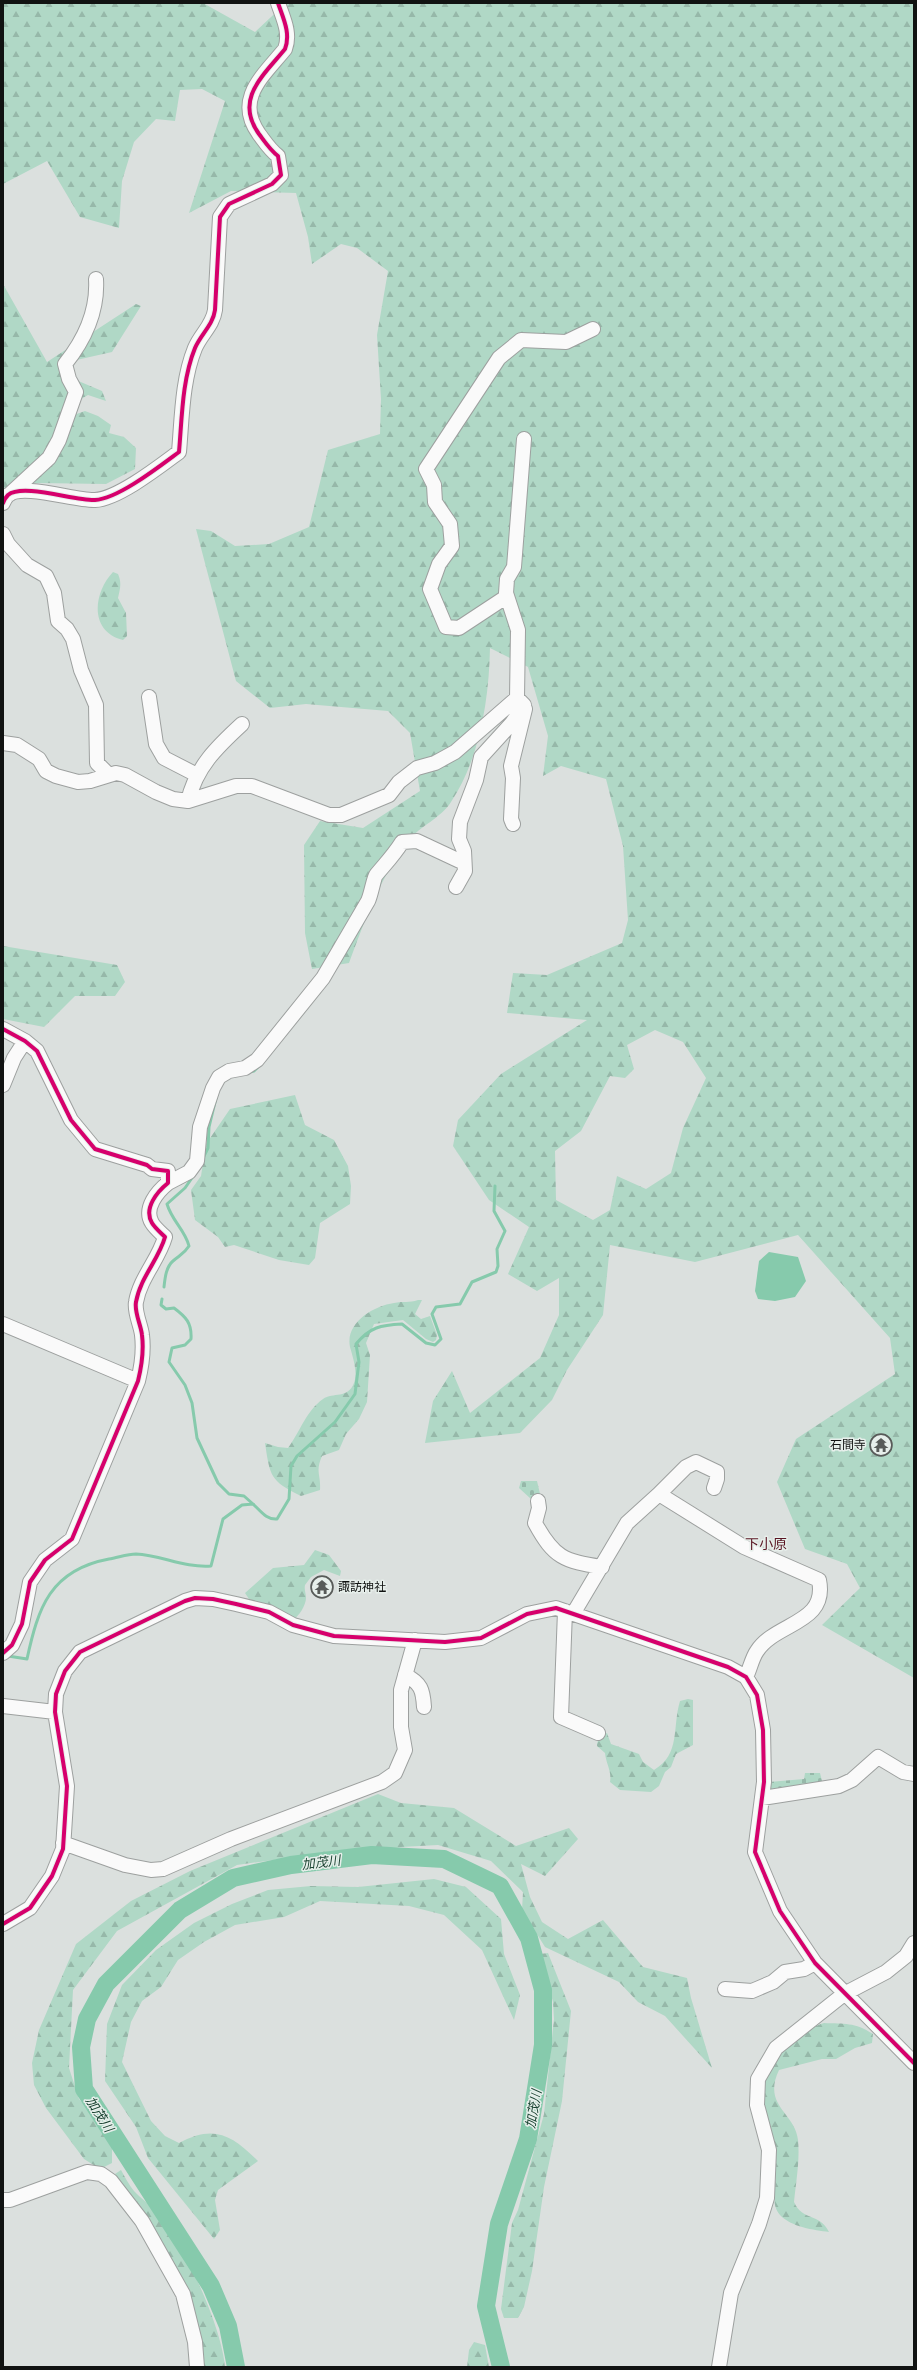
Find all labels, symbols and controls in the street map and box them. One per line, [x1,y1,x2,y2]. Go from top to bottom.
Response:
temple icon: 石間寺 [868,1432,894,1458]
place label: 石間寺 [830,1437,866,1453]
district label: 下小原 [745,1535,787,1553]
temple icon: 諏訪神社 [309,1574,335,1600]
place label: 諏訪神社 [338,1579,386,1595]
water label: 加茂川 [301,1851,343,1873]
water label: 加茂川 [522,2086,546,2130]
water label: 加茂川 [82,2093,118,2137]

